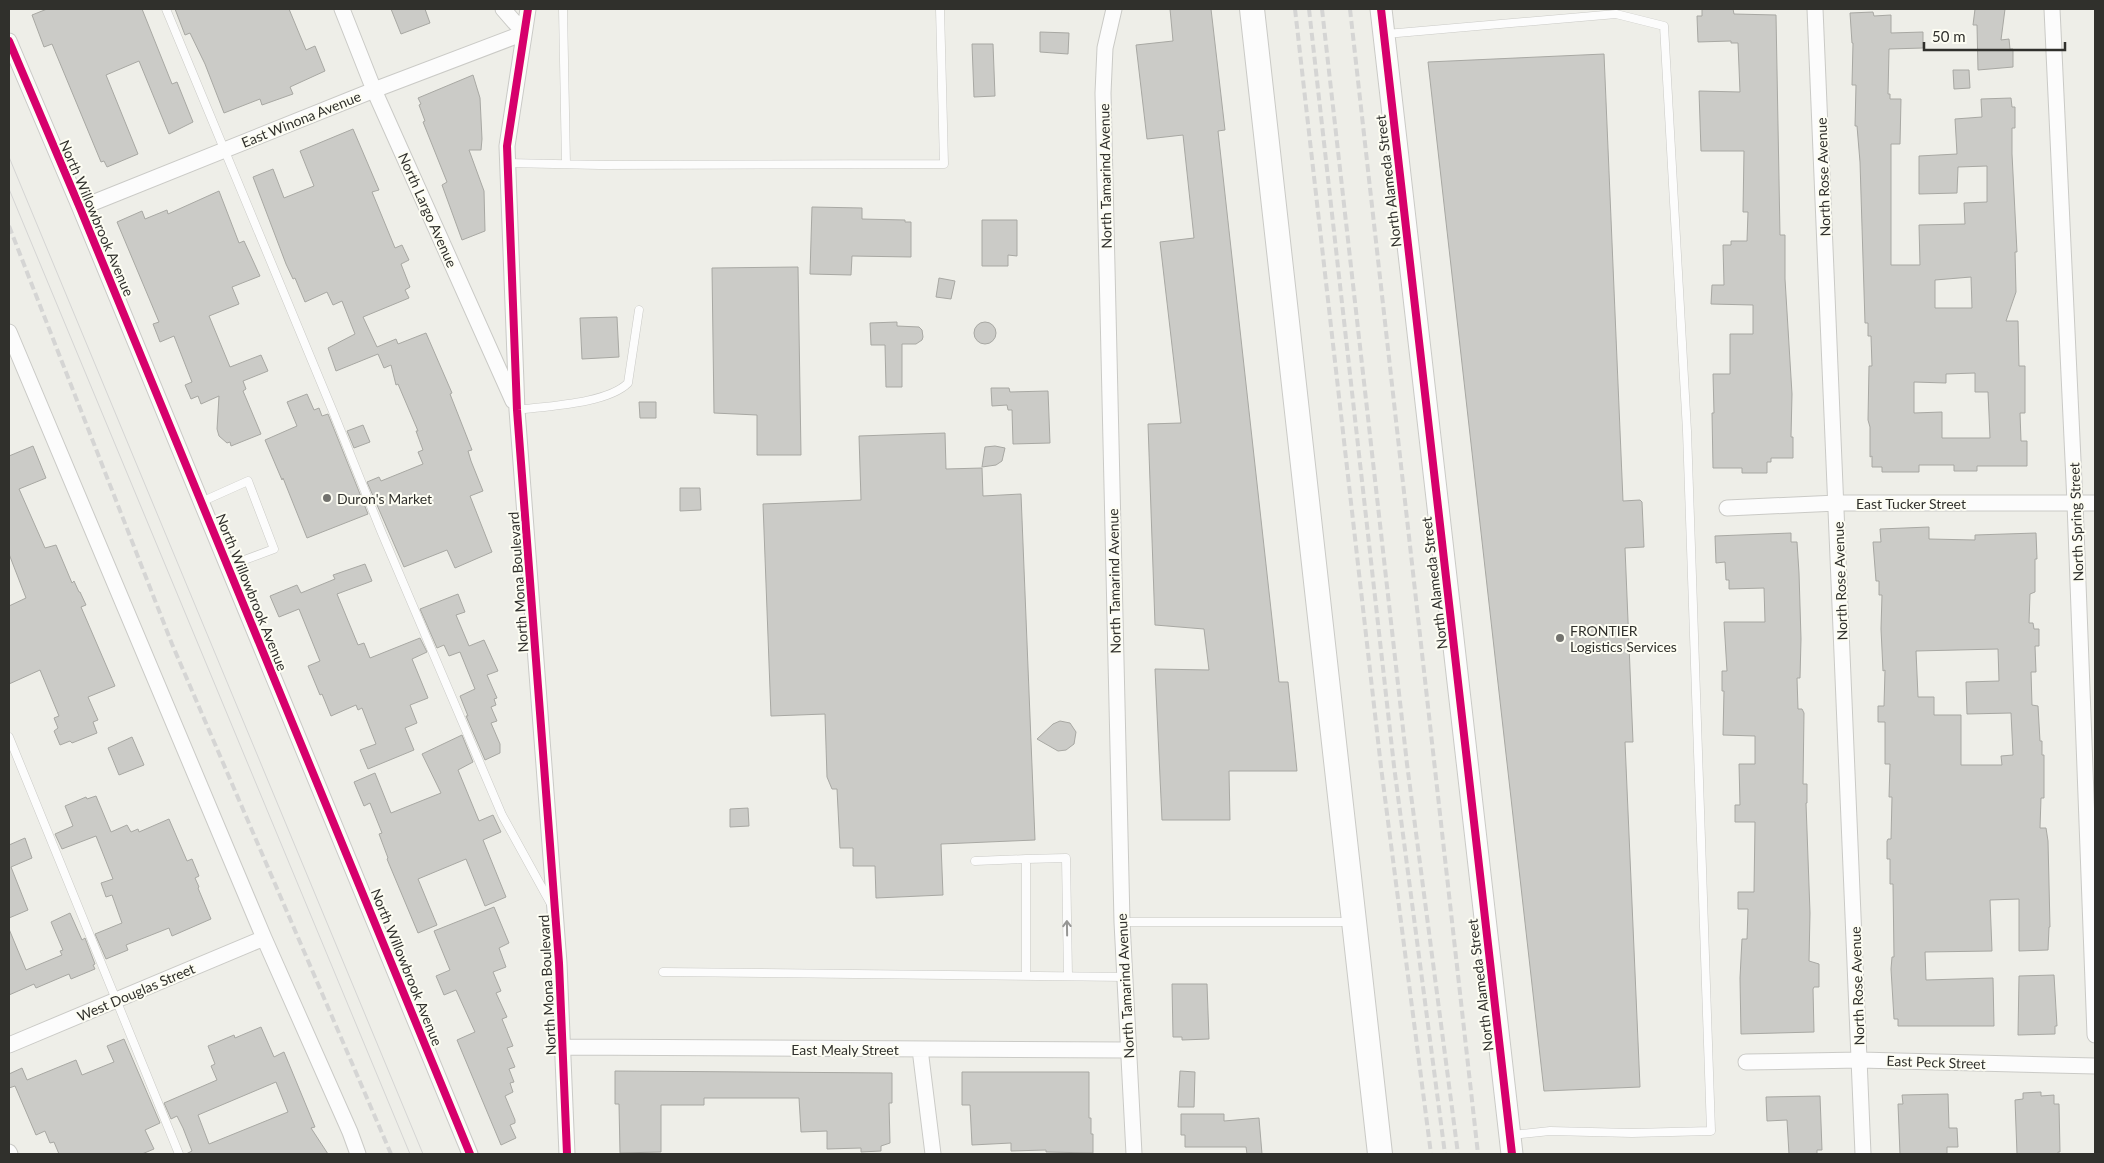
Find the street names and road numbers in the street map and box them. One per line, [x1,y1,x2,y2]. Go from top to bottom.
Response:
street label: East Winona Avenue [239,87,363,151]
street label: North Tamarind Avenue [1095,103,1115,249]
street label: North Alameda Street [1371,114,1405,248]
street label: North Rose Avenue [1812,117,1834,237]
street label: North Willowbrook Avenue [56,137,138,299]
street label: North Largo Avenue [395,150,461,270]
street label: North Spring Street [2065,462,2087,582]
street label: East Tucker Street [1856,495,1966,512]
street label: North Tamarind Avenue [1104,508,1124,654]
street label: North Willowbrook Avenue [213,511,291,673]
street label: North Mona Boulevard [505,511,531,653]
street label: North Alameda Street [1417,516,1451,650]
street label: North Rose Avenue [1829,521,1851,641]
street label: North Willowbrook Avenue [368,886,446,1048]
street label: North Tamarind Avenue [1113,913,1137,1059]
street label: North Mona Boulevard [535,914,559,1056]
street label: North Alameda Street [1463,918,1497,1052]
street label: North Rose Avenue [1846,926,1868,1046]
street label: West Douglas Street [75,960,197,1024]
street label: East Mealy Street [791,1041,899,1058]
street label: East Peck Street [1886,1052,1986,1072]

